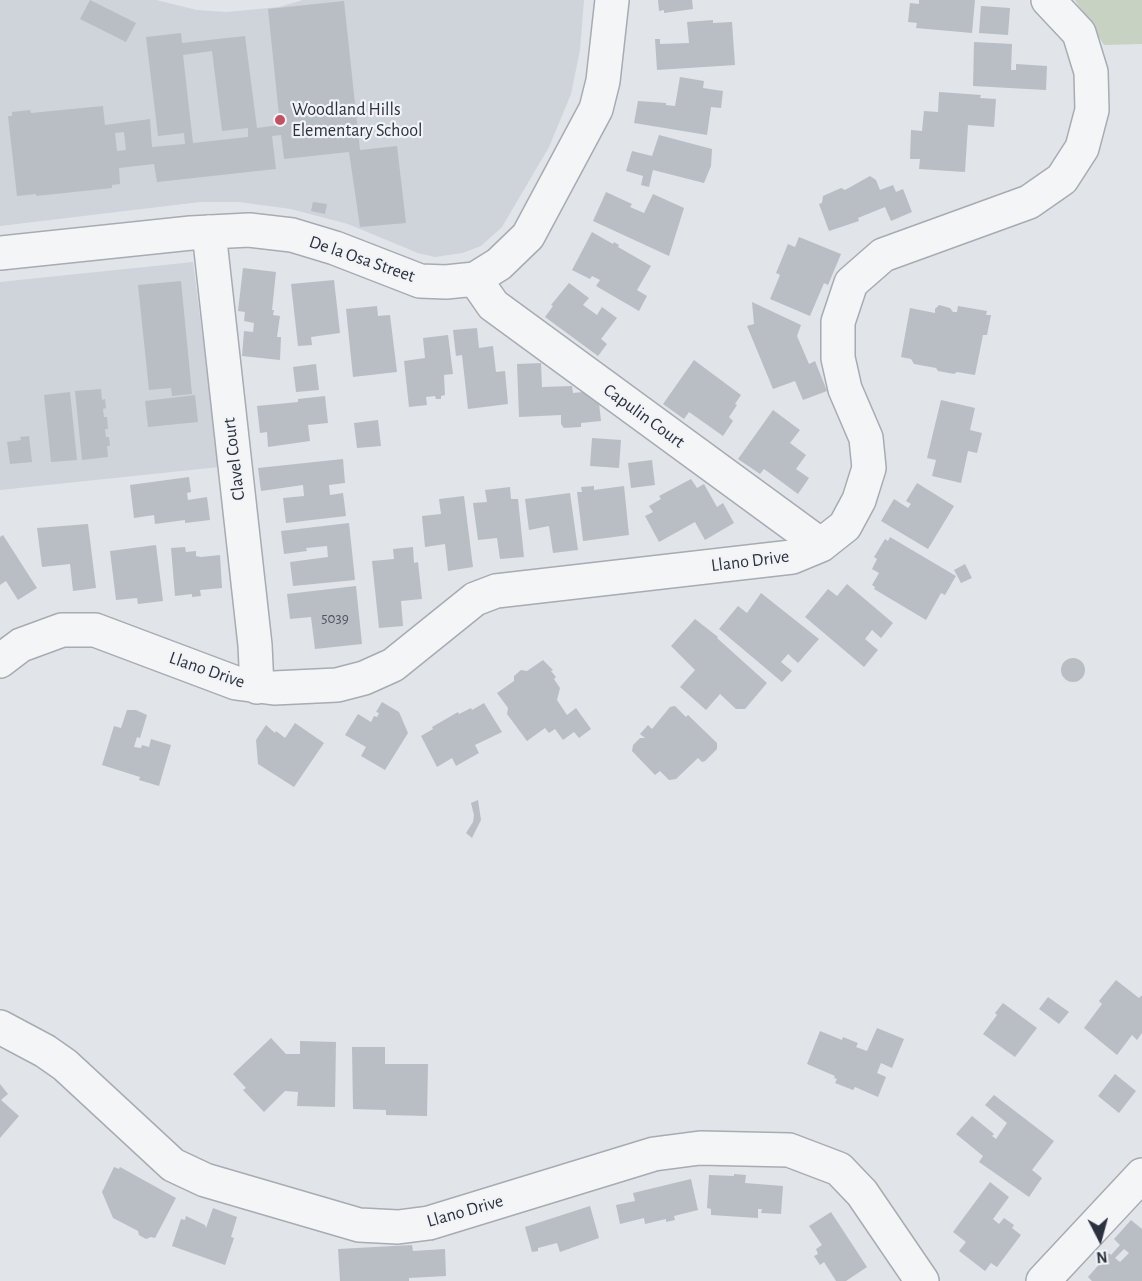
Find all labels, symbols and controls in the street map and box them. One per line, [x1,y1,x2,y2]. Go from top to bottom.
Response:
place label: Woodland Hills Elementary School [292,99,422,142]
marker: Woodland Hills Elementary School [273,113,287,127]
street label: De la Osa Street [306,231,418,287]
street label: Capulin Court [599,379,689,453]
street label: Clavel Court [218,416,250,502]
street label: Llano Drive [710,545,790,577]
house number: 5039 [321,609,349,627]
street label: Llano Drive [166,647,248,693]
street label: Llano Drive [424,1190,506,1232]
north arrow [1070,1209,1130,1269]
text: N [1096,1248,1108,1265]

